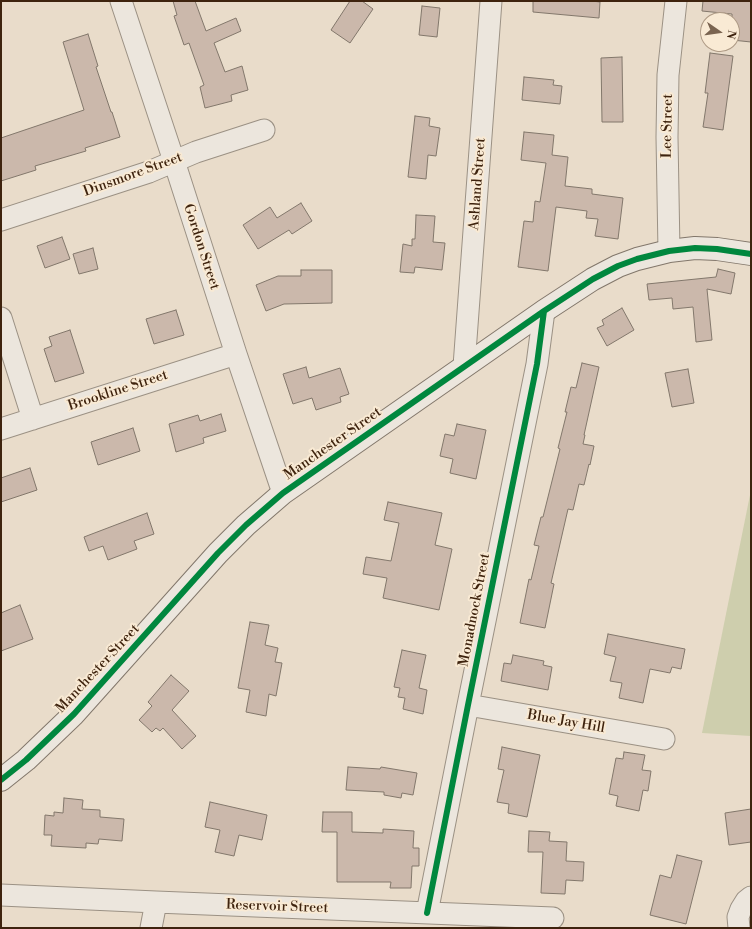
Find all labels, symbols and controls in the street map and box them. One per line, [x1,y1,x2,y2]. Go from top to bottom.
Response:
north arrow [700,12,740,52]
text: N [723,29,739,40]
street label: Lee Street [659,94,677,158]
street label: Ashland Street [466,137,490,231]
street label: Dinsmore Street [81,149,185,201]
street label: Gordon Street [179,202,223,292]
street label: Brookline Street [66,367,170,415]
street label: Manchester Street [281,404,385,484]
street label: Monadnock Street [456,552,494,668]
street label: Manchester Street [53,621,143,717]
street label: Blue Jay Hill [526,707,606,737]
street label: Reservoir Street [225,897,329,917]

